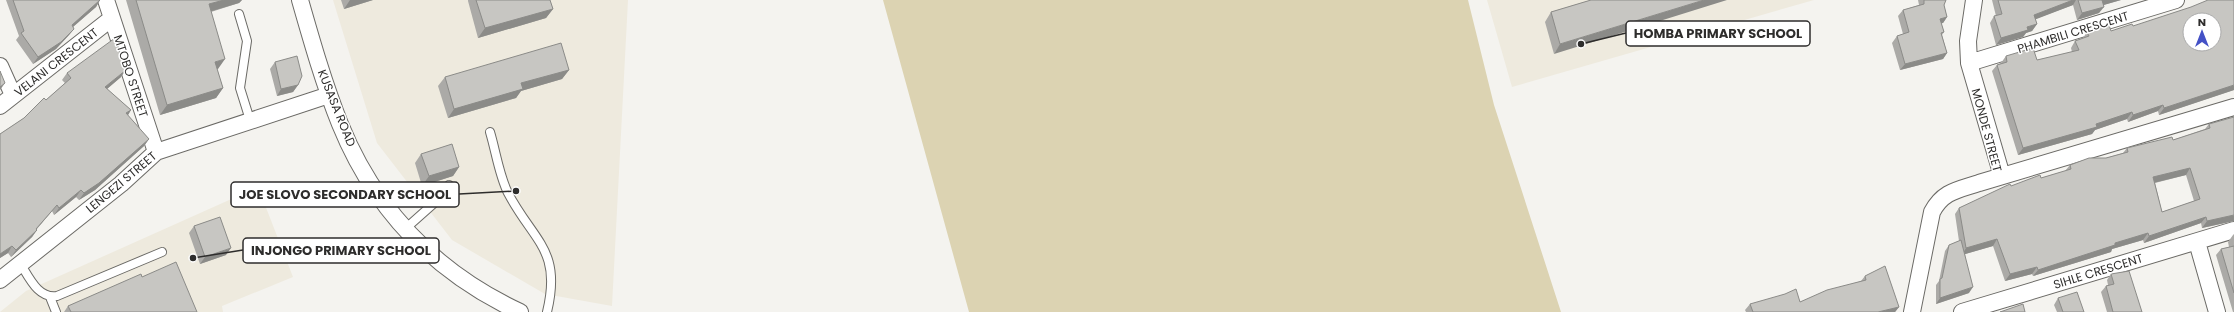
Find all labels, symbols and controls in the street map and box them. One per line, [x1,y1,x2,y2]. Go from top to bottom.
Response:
street label: PHAMBILI CRESCENT [2015,7,2131,57]
north arrow [2182,12,2222,52]
text: N [2198,14,2206,30]
callout: HOMBA PRIMARY SCHOOL [1626,21,1810,46]
street label: VELANI CRESCENT [10,24,102,100]
text: HOMBA PRIMARY SCHOOL [1634,24,1802,43]
street label: MTOBO STREET [110,33,153,120]
street label: KUSASA ROAD [314,67,360,149]
street label: MONDE STREET [1968,86,2006,174]
street label: LENGEZI STREET [82,147,160,217]
callout: JOE SLOVO SECONDARY SCHOOL [231,182,459,207]
text: JOE SLOVO SECONDARY SCHOOL [239,185,451,204]
callout: INJONGO PRIMARY SCHOOL [243,238,439,263]
text: INJONGO PRIMARY SCHOOL [251,241,431,260]
street label: SIHLE CRESCENT [2051,249,2145,293]

